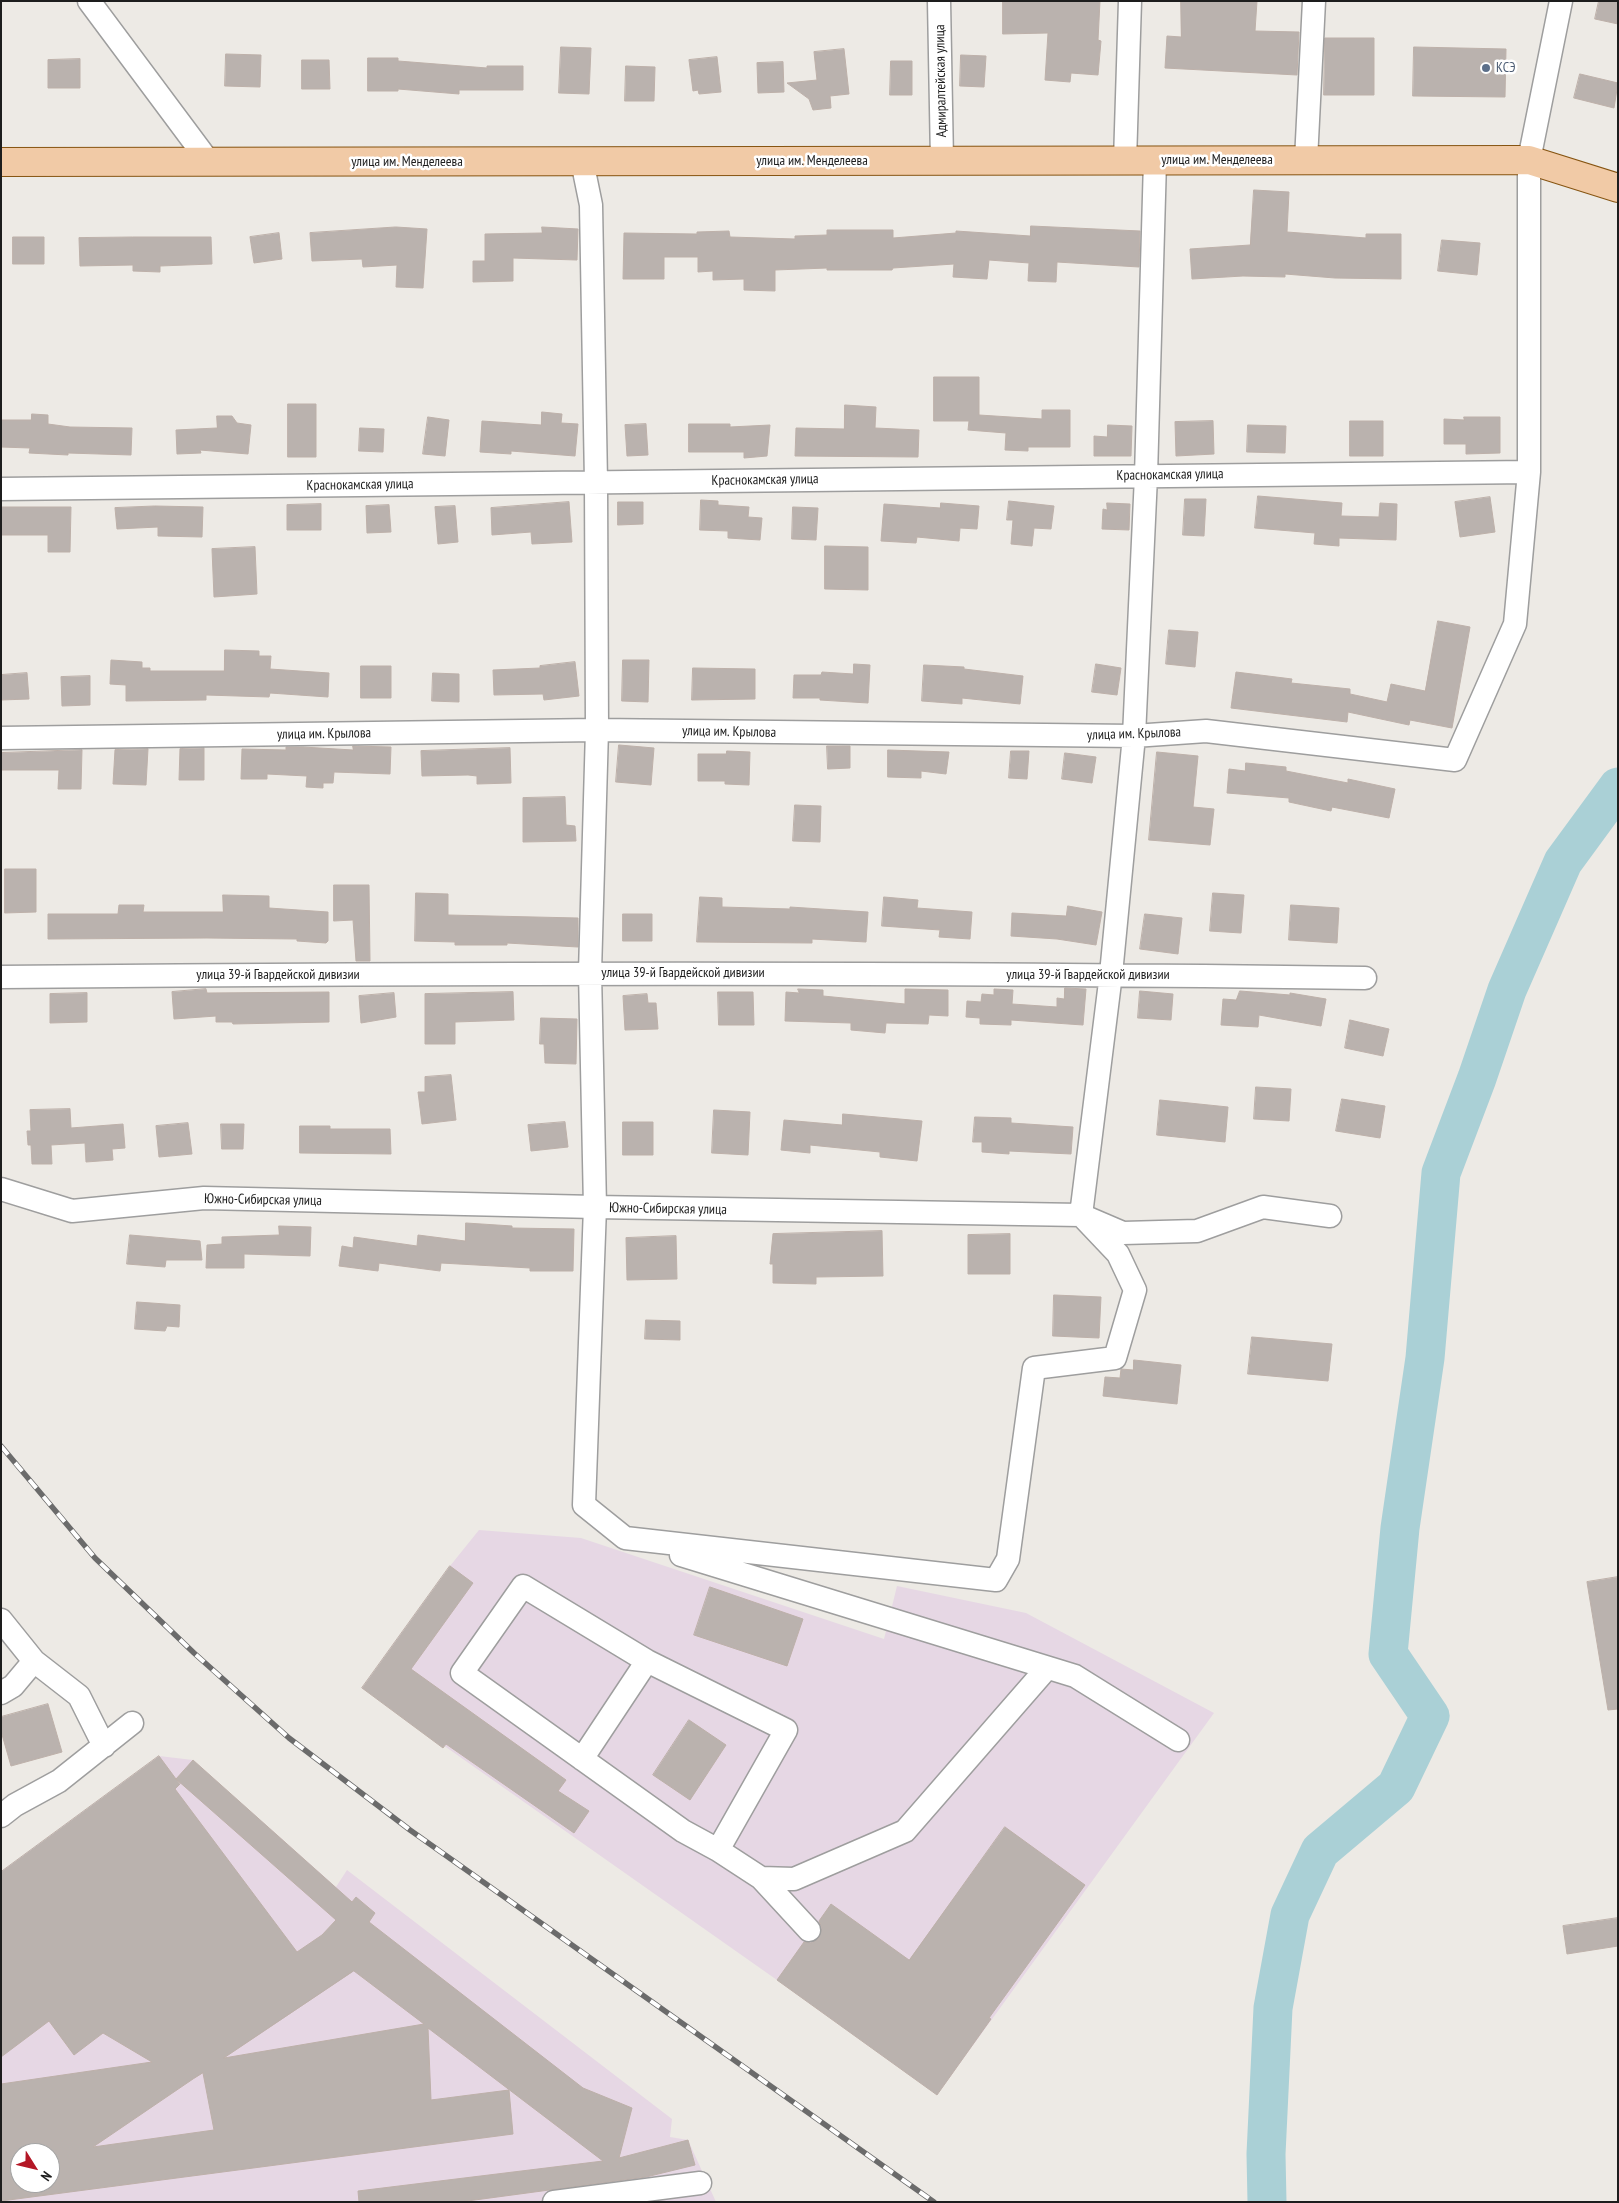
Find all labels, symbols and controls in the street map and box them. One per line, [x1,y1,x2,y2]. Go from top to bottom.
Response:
street label: Адмиралтейская улица [932,24,950,138]
place label: КСЭ [1496,60,1516,76]
marker: КСЭ [1480,62,1492,74]
street label: улица им. Менделеева [1161,152,1273,168]
street label: улица им. Менделеева [756,153,868,169]
street label: улица им. Менделеева [351,154,463,170]
street label: Краснокамская улица [1116,466,1224,484]
street label: Краснокамская улица [711,471,819,489]
street label: Краснокамская улица [306,476,414,494]
street label: улица им. Крылова [682,723,776,741]
street label: улица им. Крылова [1087,724,1181,744]
street label: улица им. Крылова [277,725,371,743]
street label: улица 39-й Гвардейской дивизии [601,965,765,981]
street label: улица 39-й Гвардейской дивизии [196,967,360,983]
street label: улица 39-й Гвардейской дивизии [1006,967,1170,983]
street label: Южно-Сибирская улица [204,1191,322,1209]
street label: Южно-Сибирская улица [609,1200,727,1218]
north arrow [10,2143,60,2193]
text: N [37,2168,56,2185]

